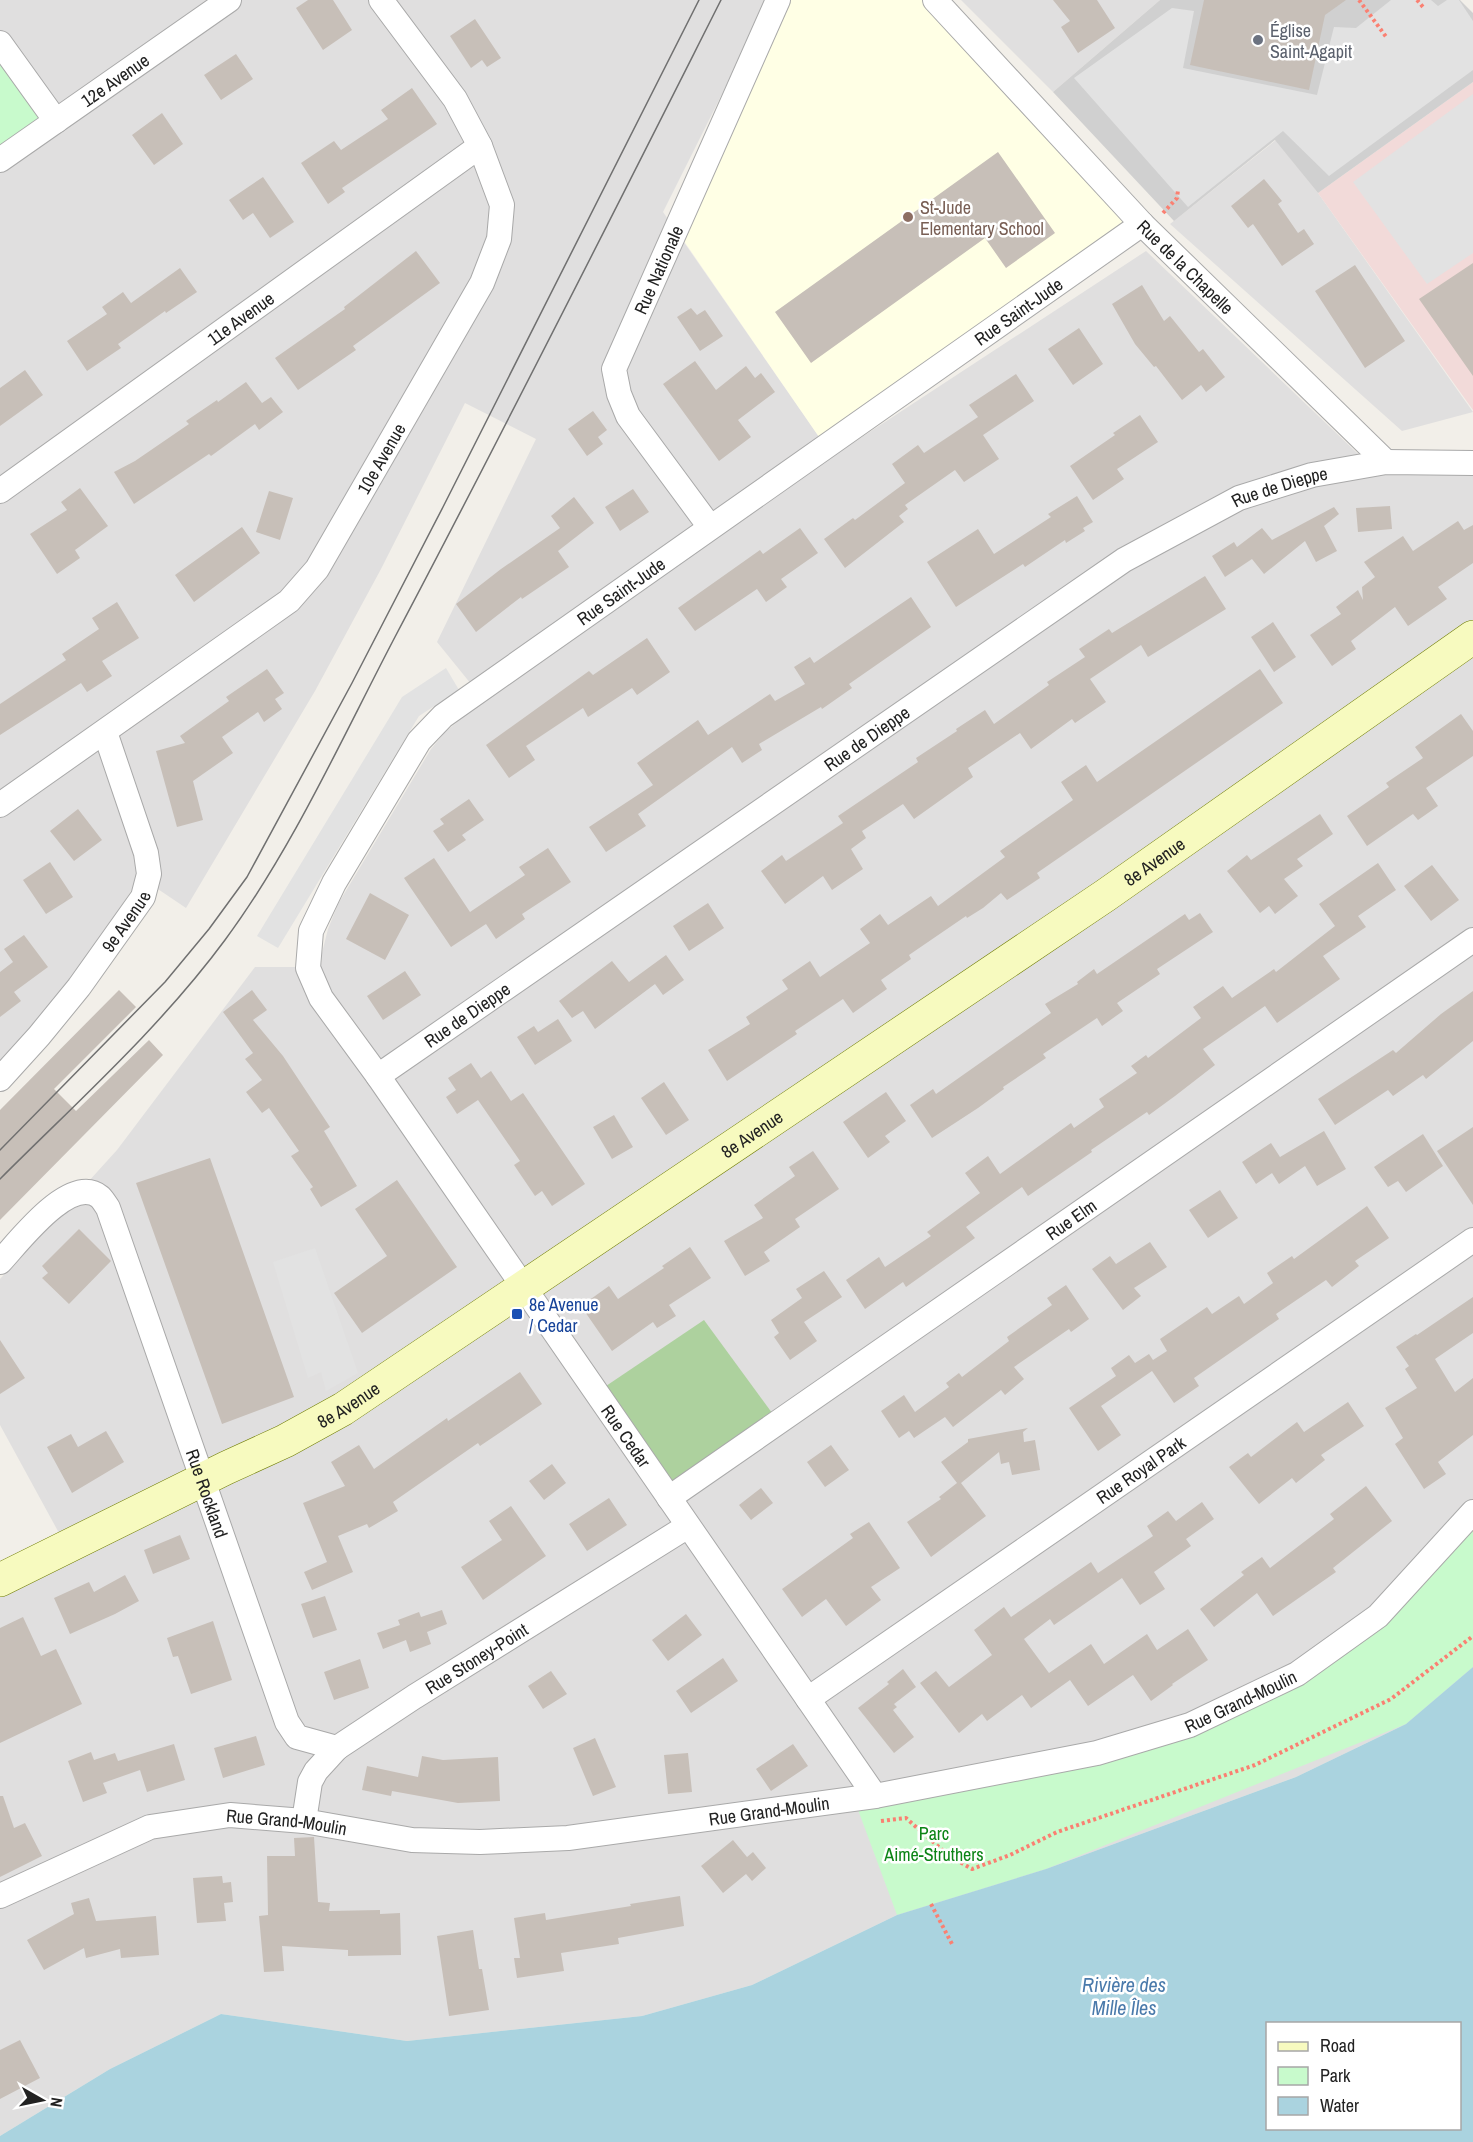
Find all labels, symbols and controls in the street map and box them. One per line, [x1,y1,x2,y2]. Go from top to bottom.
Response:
place label: Église Saint-Agapit [1270,18,1352,64]
marker: Église Saint-Agapit [1251,33,1265,47]
street label: 12e Avenue [76,47,154,112]
place label: St-Jude Elementary School [920,195,1044,241]
marker: St-Jude Elementary School [901,210,915,224]
street label: Rue de la Chapelle [1132,214,1239,319]
street label: Rue Nationale [628,221,689,318]
street label: Rue Saint-Jude [969,271,1067,351]
street label: 11e Avenue [202,286,279,351]
street label: 10e Avenue [351,418,411,498]
street label: Rue de Dieppe [1227,460,1329,513]
street label: Rue Saint-Jude [572,551,670,631]
street label: Rue de Dieppe [819,700,915,777]
street label: 8e Avenue [1118,831,1190,892]
street label: 9e Avenue [95,889,156,957]
street label: Rue de Dieppe [419,976,515,1053]
street label: 8e Avenue [716,1104,787,1164]
street label: Rue Elm [1040,1193,1101,1246]
place label: 8e Avenue / Cedar [529,1292,599,1338]
marker: 8e Avenue / Cedar [510,1307,524,1321]
street label: 8e Avenue [312,1375,384,1434]
street label: Rue Cedar [595,1400,657,1472]
street label: Rue Royal Park [1091,1429,1191,1509]
street label: Rue Rockland [180,1445,234,1541]
street label: Rue Stoney-Point [420,1617,532,1700]
street label: Rue Grand-Moulin [1180,1664,1301,1738]
street label: Rue Grand-Moulin [707,1790,831,1831]
street label: Rue Grand-Moulin [225,1802,349,1841]
park label: Parc Aimé-Struthers [883,1821,984,1867]
water label: Rivière des Mille Îles [1082,1971,1166,2021]
legend [1266,2022,1461,2130]
text: Road [1320,2033,1355,2058]
text: Park [1320,2063,1351,2088]
north arrow [12,2070,72,2130]
text: Water [1320,2093,1359,2118]
text: N [45,2096,68,2109]

